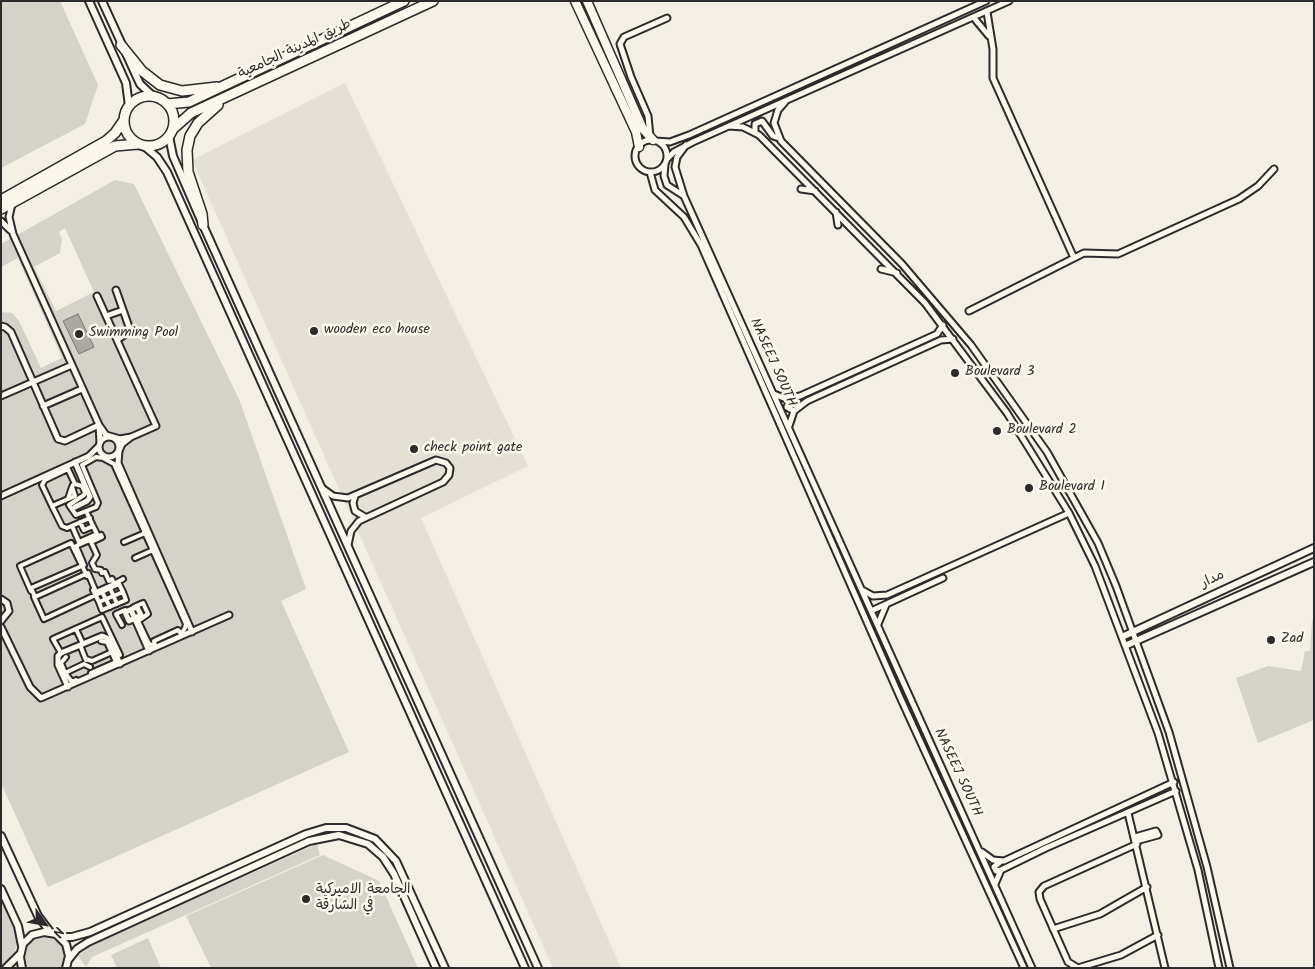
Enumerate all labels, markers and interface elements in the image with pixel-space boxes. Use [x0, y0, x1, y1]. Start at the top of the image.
street label: طريق المدينة الجامعية [236, 16, 354, 84]
street label: NASEEJ SOUTH [745, 316, 799, 410]
place label: wooden eco house [324, 323, 430, 339]
marker: wooden eco house [308, 325, 320, 337]
place label: Swimming Pool [89, 326, 178, 342]
marker: Swimming Pool [73, 328, 85, 340]
place label: Boulevard 3 [965, 365, 1034, 381]
marker: Boulevard 3 [949, 367, 961, 379]
place label: Boulevard 2 [1007, 423, 1077, 439]
marker: Boulevard 2 [991, 425, 1003, 437]
place label: check point gate [424, 441, 522, 457]
marker: check point gate [408, 443, 420, 455]
place label: Boulevard 1 [1039, 480, 1105, 496]
marker: Boulevard 1 [1023, 482, 1035, 494]
street label: مدار [1199, 567, 1227, 593]
place label: Zad [1281, 632, 1303, 648]
marker: Zad [1265, 634, 1277, 646]
street label: NASEEJ SOUTH [929, 726, 985, 820]
place label: الجامعة الاميركية في الشارقة [316, 883, 411, 916]
marker: الجامعة الاميركية في الشارقة [300, 893, 312, 905]
north arrow [20, 899, 70, 949]
text: N [46, 922, 69, 942]

